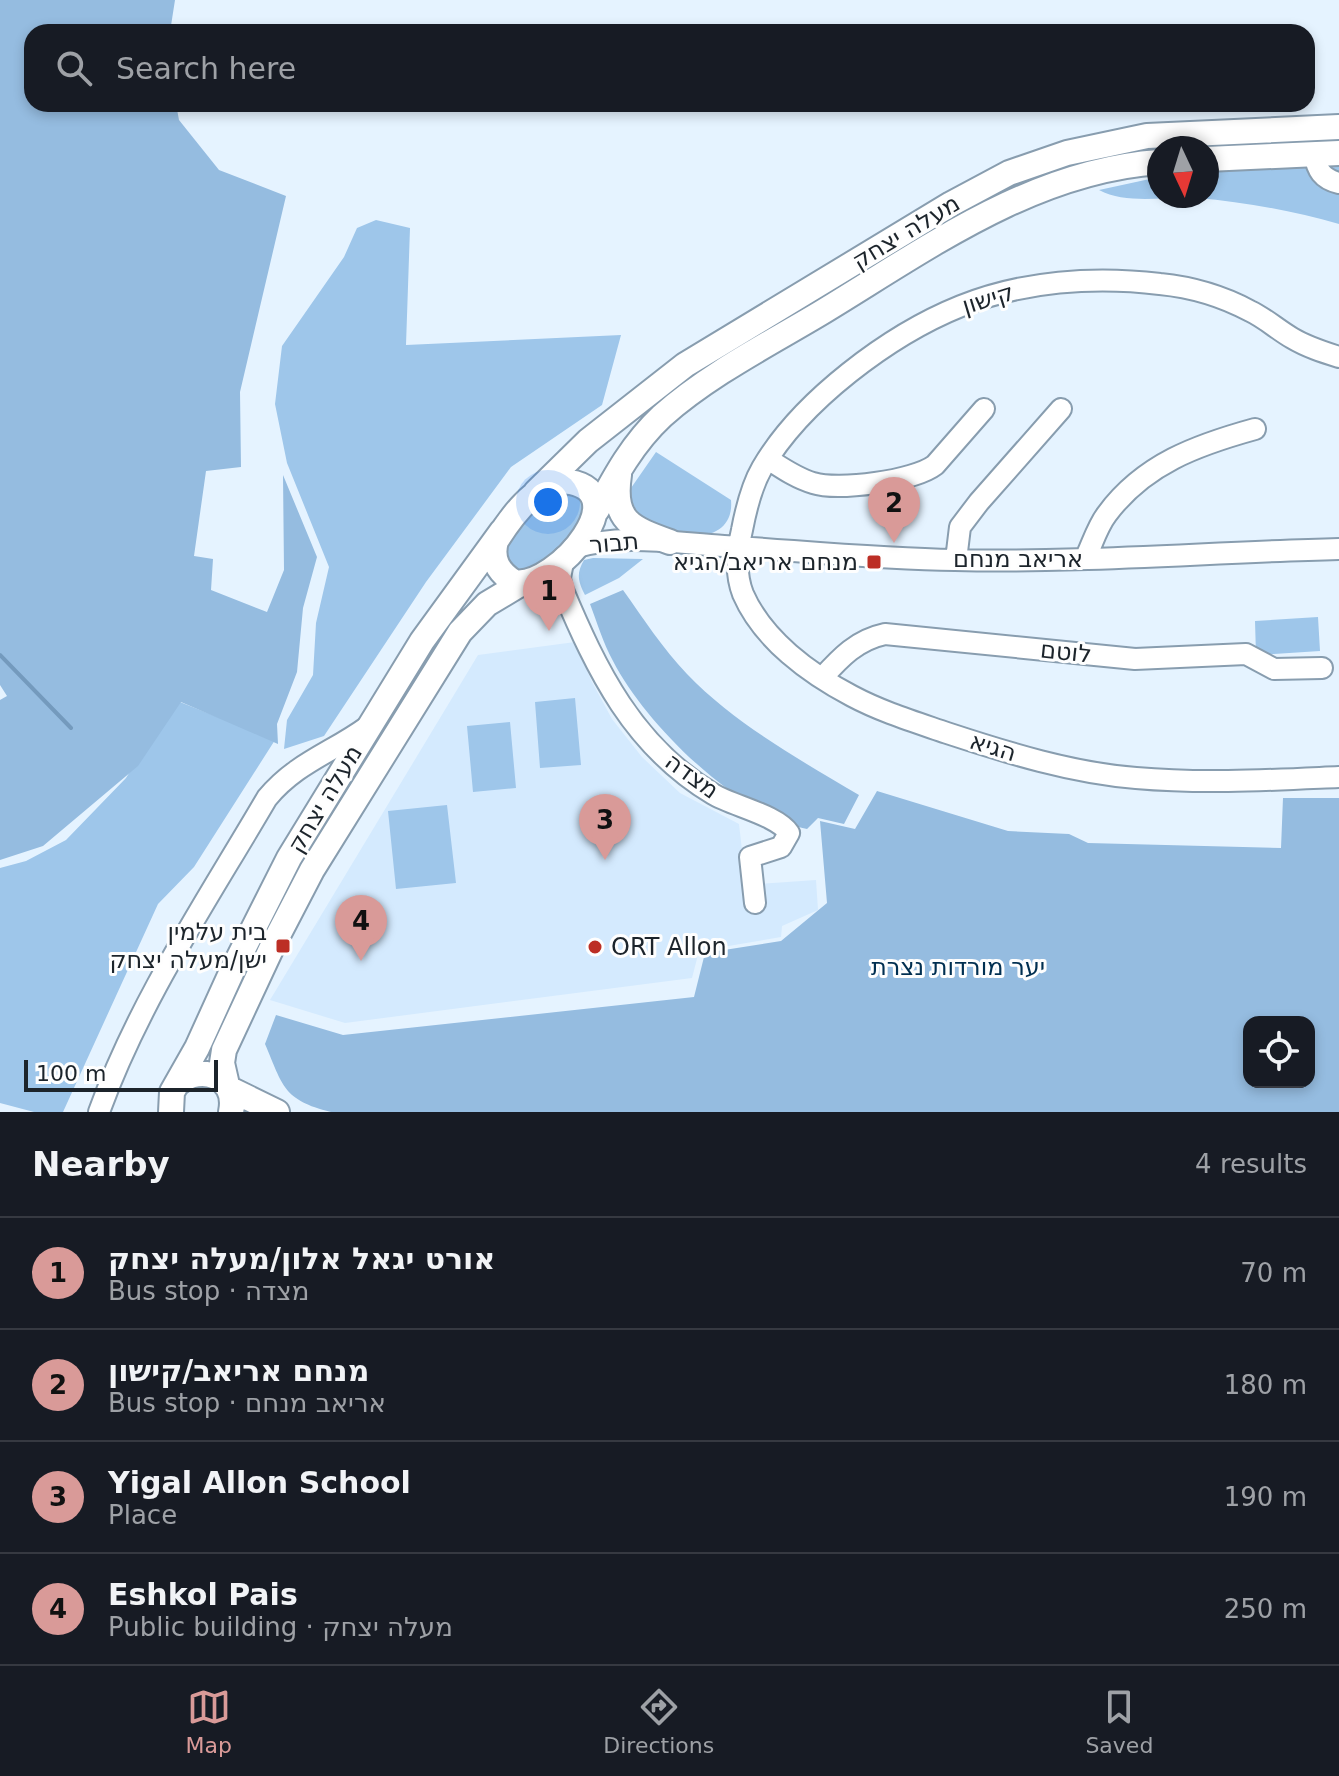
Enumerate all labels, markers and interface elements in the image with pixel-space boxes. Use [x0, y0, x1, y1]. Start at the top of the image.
search box [24, 24, 1315, 112]
icon: search [52, 46, 96, 90]
text: Search here [116, 51, 296, 86]
north arrow [1147, 136, 1219, 208]
street label: מעלה יצחק [847, 189, 965, 275]
street label: קישון [959, 278, 1017, 320]
pin: 2 [868, 477, 920, 543]
your location [528, 482, 568, 522]
street label: תבור [588, 527, 640, 559]
street label: אריאב מנחם [953, 545, 1083, 573]
place label: מנחם אריאב/הגיא [673, 548, 858, 576]
marker: מנחם אריאב/הגיא [865, 553, 883, 571]
pin: 1 [523, 565, 575, 631]
street label: לוטם [1039, 635, 1093, 669]
street label: הגיא [966, 727, 1020, 767]
street label: מעלה יצחק [282, 740, 368, 858]
street label: מצדה [660, 747, 724, 805]
pin: 3 [579, 794, 631, 860]
pin: 4 [335, 895, 387, 961]
place label: בית עלמין ישן/מעלה יצחק [109, 918, 267, 974]
place label: ORT Allon [611, 933, 727, 961]
marker: בית עלמין ישן/מעלה יצחק [274, 937, 292, 955]
marker: ORT Allon [586, 938, 604, 956]
park label: יער מורדות נצרת [871, 953, 1045, 981]
map controls [1243, 1016, 1315, 1088]
button: locate [1243, 1016, 1315, 1088]
scale bar [24, 1056, 218, 1092]
text: 100 m [36, 1061, 106, 1086]
text: Nearby [32, 1144, 170, 1184]
text: 4 results [1195, 1149, 1307, 1179]
text: אורט יגאל אלון/מעלה יצחק [108, 1241, 495, 1276]
text: 1 [49, 1258, 67, 1288]
text: 70 m [1240, 1258, 1307, 1288]
text: Bus stop · מצדה [108, 1276, 309, 1306]
text: מנחם אריאב/קישון [108, 1353, 369, 1388]
text: 2 [49, 1370, 67, 1400]
text: 180 m [1224, 1370, 1307, 1400]
text: Bus stop · אריאב מנחם [108, 1388, 386, 1418]
text: Yigal Allon School [108, 1465, 411, 1500]
text: 3 [49, 1482, 67, 1512]
text: 190 m [1224, 1482, 1307, 1512]
text: Place [108, 1500, 177, 1530]
text: Eshkol Pais [108, 1577, 298, 1612]
text: 4 [49, 1594, 67, 1624]
text: 250 m [1224, 1594, 1307, 1624]
text: Public building · מעלה יצחק [108, 1612, 453, 1642]
tab: Map [186, 1685, 232, 1758]
tab: Directions [603, 1685, 714, 1758]
tab: Saved [1085, 1685, 1153, 1758]

